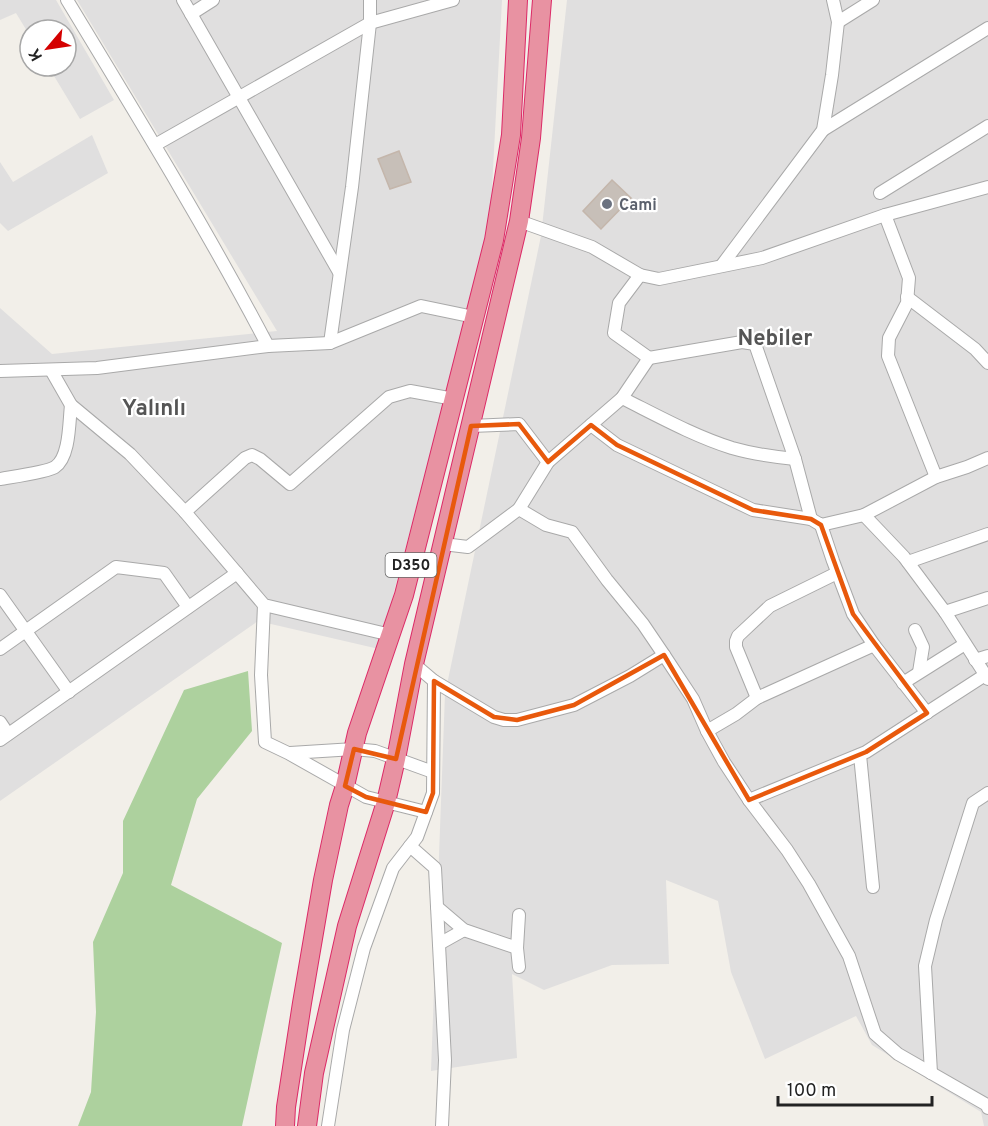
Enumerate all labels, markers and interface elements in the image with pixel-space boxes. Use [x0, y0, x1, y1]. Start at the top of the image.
north arrow [18, 18, 78, 78]
text: K [25, 45, 48, 64]
place label: Cami [619, 196, 657, 216]
marker: Cami [600, 197, 614, 211]
district label: Nebiler [738, 326, 812, 353]
district label: Yalınlı [122, 396, 186, 423]
road number: D350 [386, 553, 436, 577]
scale bar [778, 1069, 932, 1107]
text: 100 m [787, 1080, 836, 1103]

